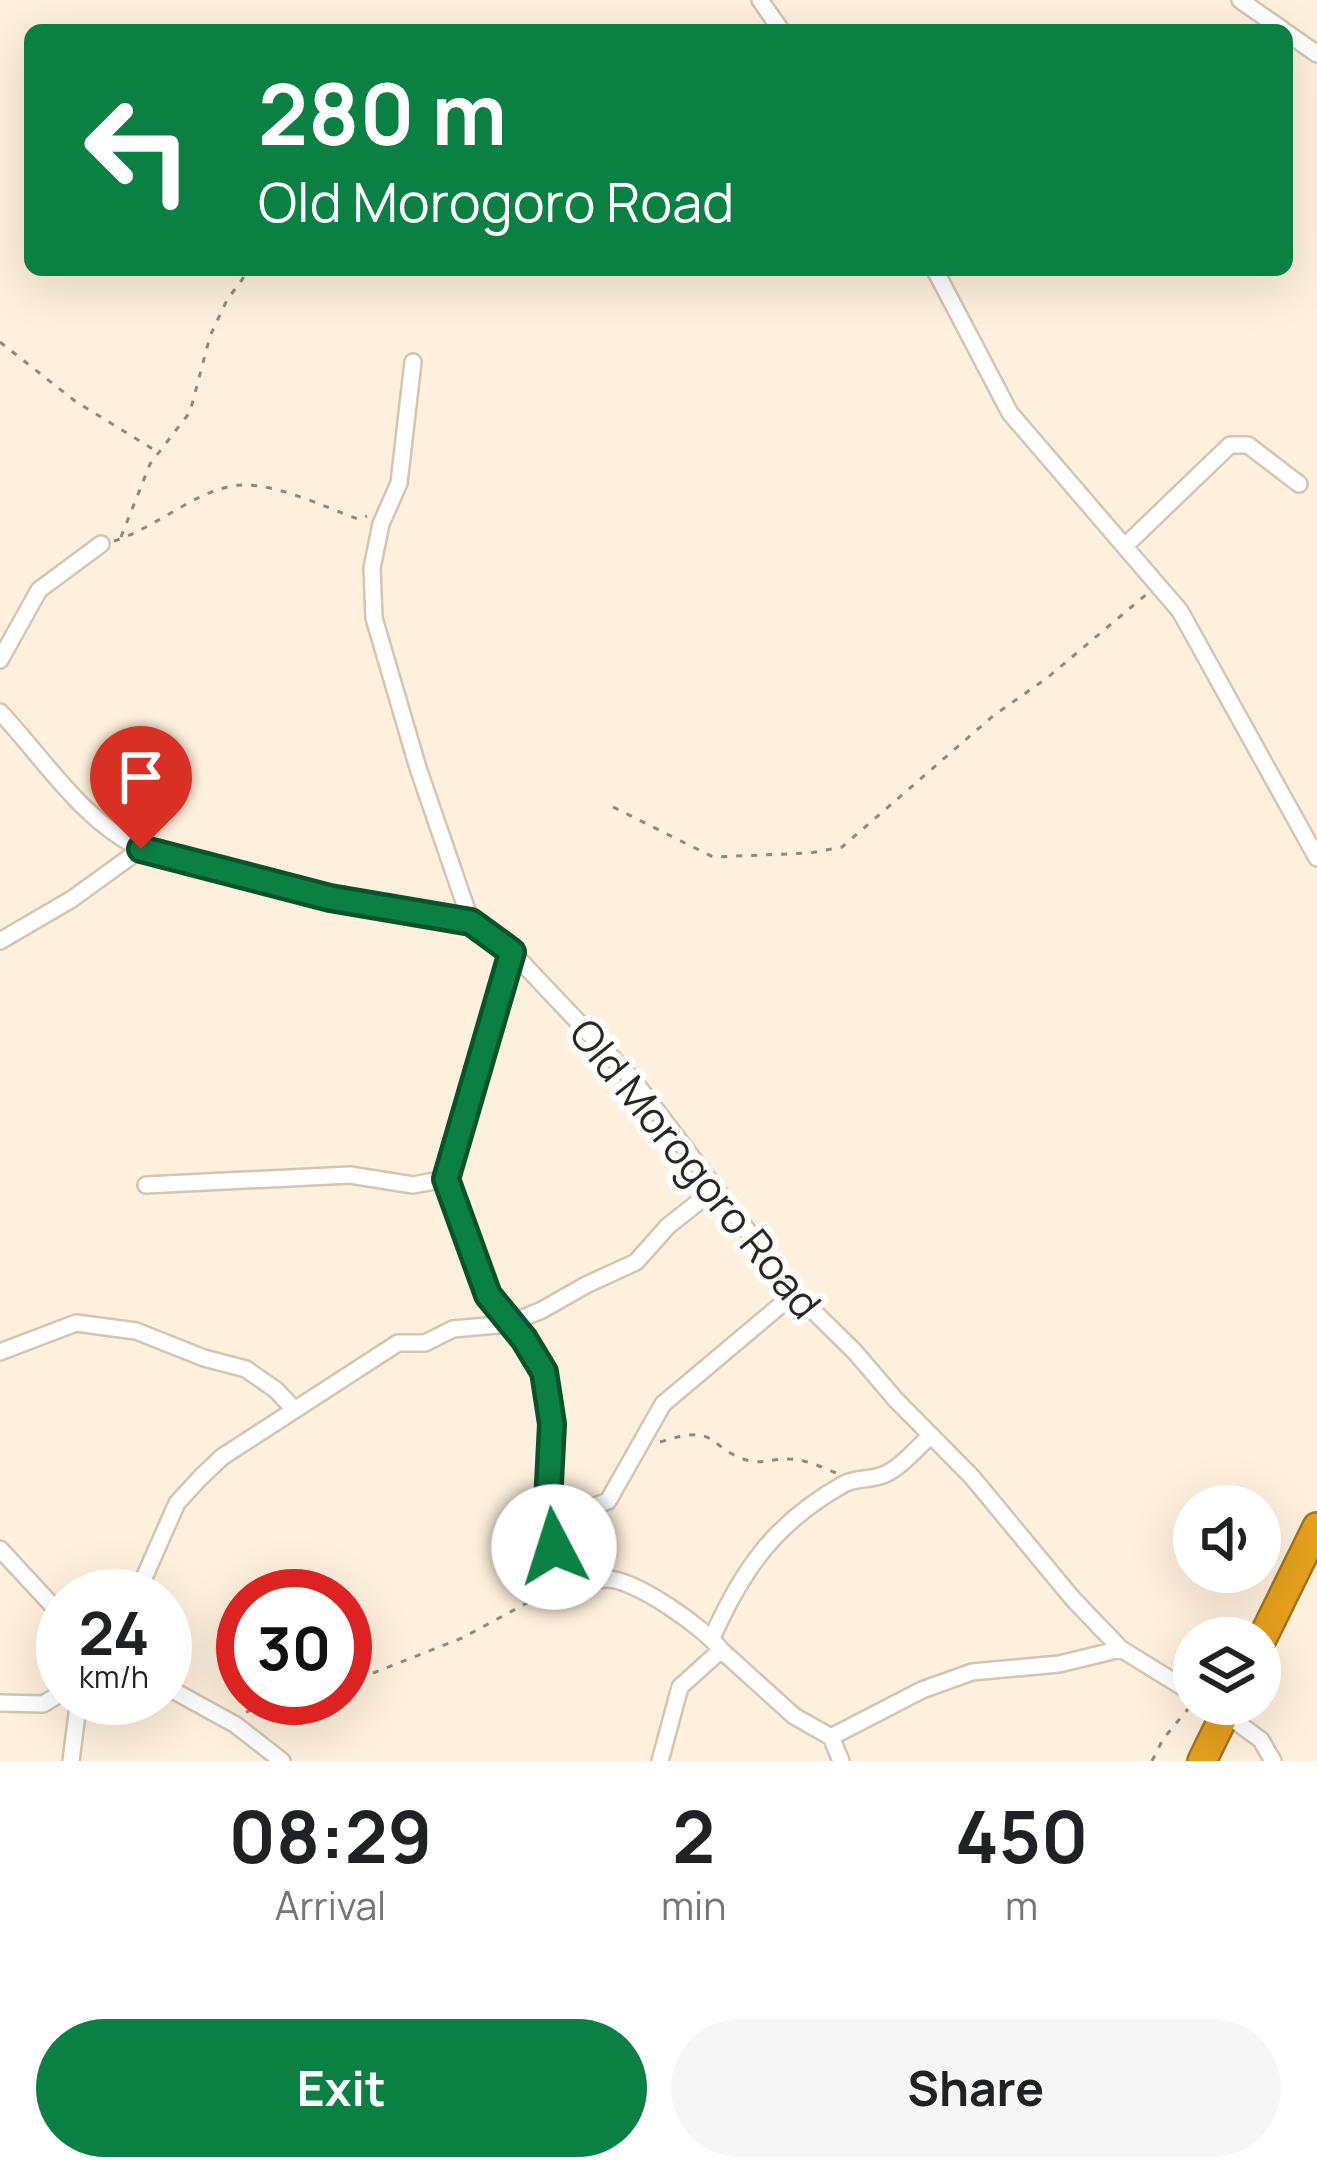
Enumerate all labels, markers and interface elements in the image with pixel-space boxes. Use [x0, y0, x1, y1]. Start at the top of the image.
text: 280 m [258, 55, 507, 170]
icon: left [60, 72, 216, 228]
text: Old Morogoro Road [258, 164, 734, 238]
pin [90, 726, 192, 849]
icon: arrive [108, 744, 174, 810]
street label: Old Morogoro Road [557, 1006, 835, 1330]
position arrow [491, 1484, 617, 1610]
map controls [1173, 1485, 1281, 1725]
button: sound [1173, 1485, 1281, 1593]
speed limit sign: 30 [216, 1569, 372, 1725]
text: 24 [78, 1591, 150, 1673]
button: layers [1173, 1617, 1281, 1725]
text: km/h [79, 1656, 149, 1697]
text: 08:29 [229, 1786, 432, 1885]
text: 2 [672, 1786, 715, 1885]
text: 450 [955, 1786, 1088, 1885]
text: Arrival [275, 1878, 386, 1932]
text: min [661, 1878, 726, 1932]
text: m [1005, 1878, 1038, 1932]
button: Exit [36, 2019, 647, 2157]
button: Share [671, 2019, 1281, 2157]

